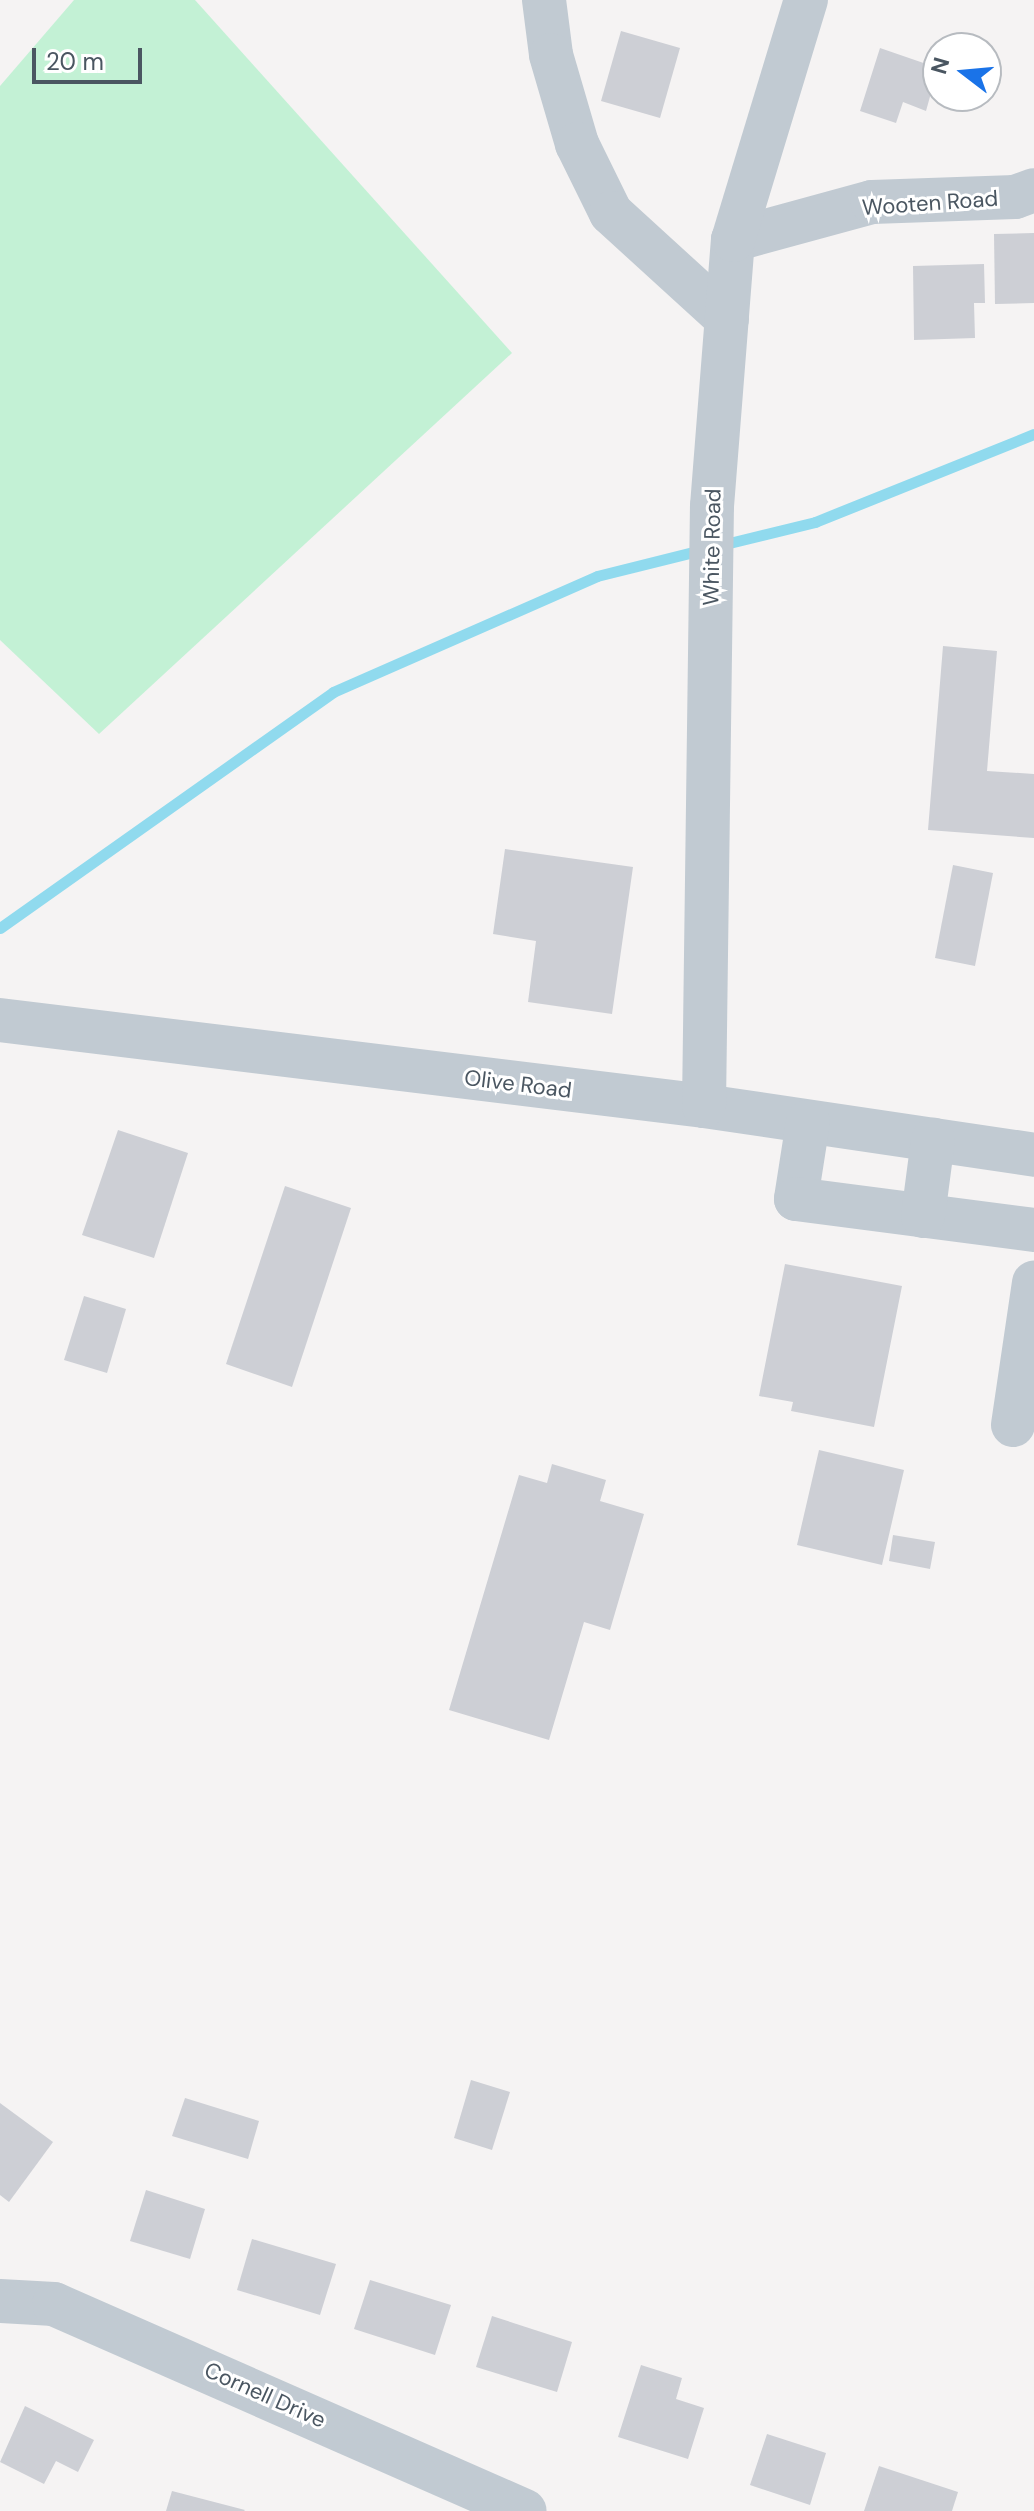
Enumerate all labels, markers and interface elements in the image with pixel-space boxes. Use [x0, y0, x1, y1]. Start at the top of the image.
scale bar [36, 32, 146, 82]
north arrow [922, 32, 1002, 112]
text: 20 m [46, 46, 104, 77]
text: N [924, 54, 957, 78]
street label: Wooten Road [861, 185, 999, 221]
street label: White Road [698, 488, 726, 606]
street label: Olive Road [463, 1064, 573, 1104]
street label: Cornell Drive [200, 2357, 330, 2433]

